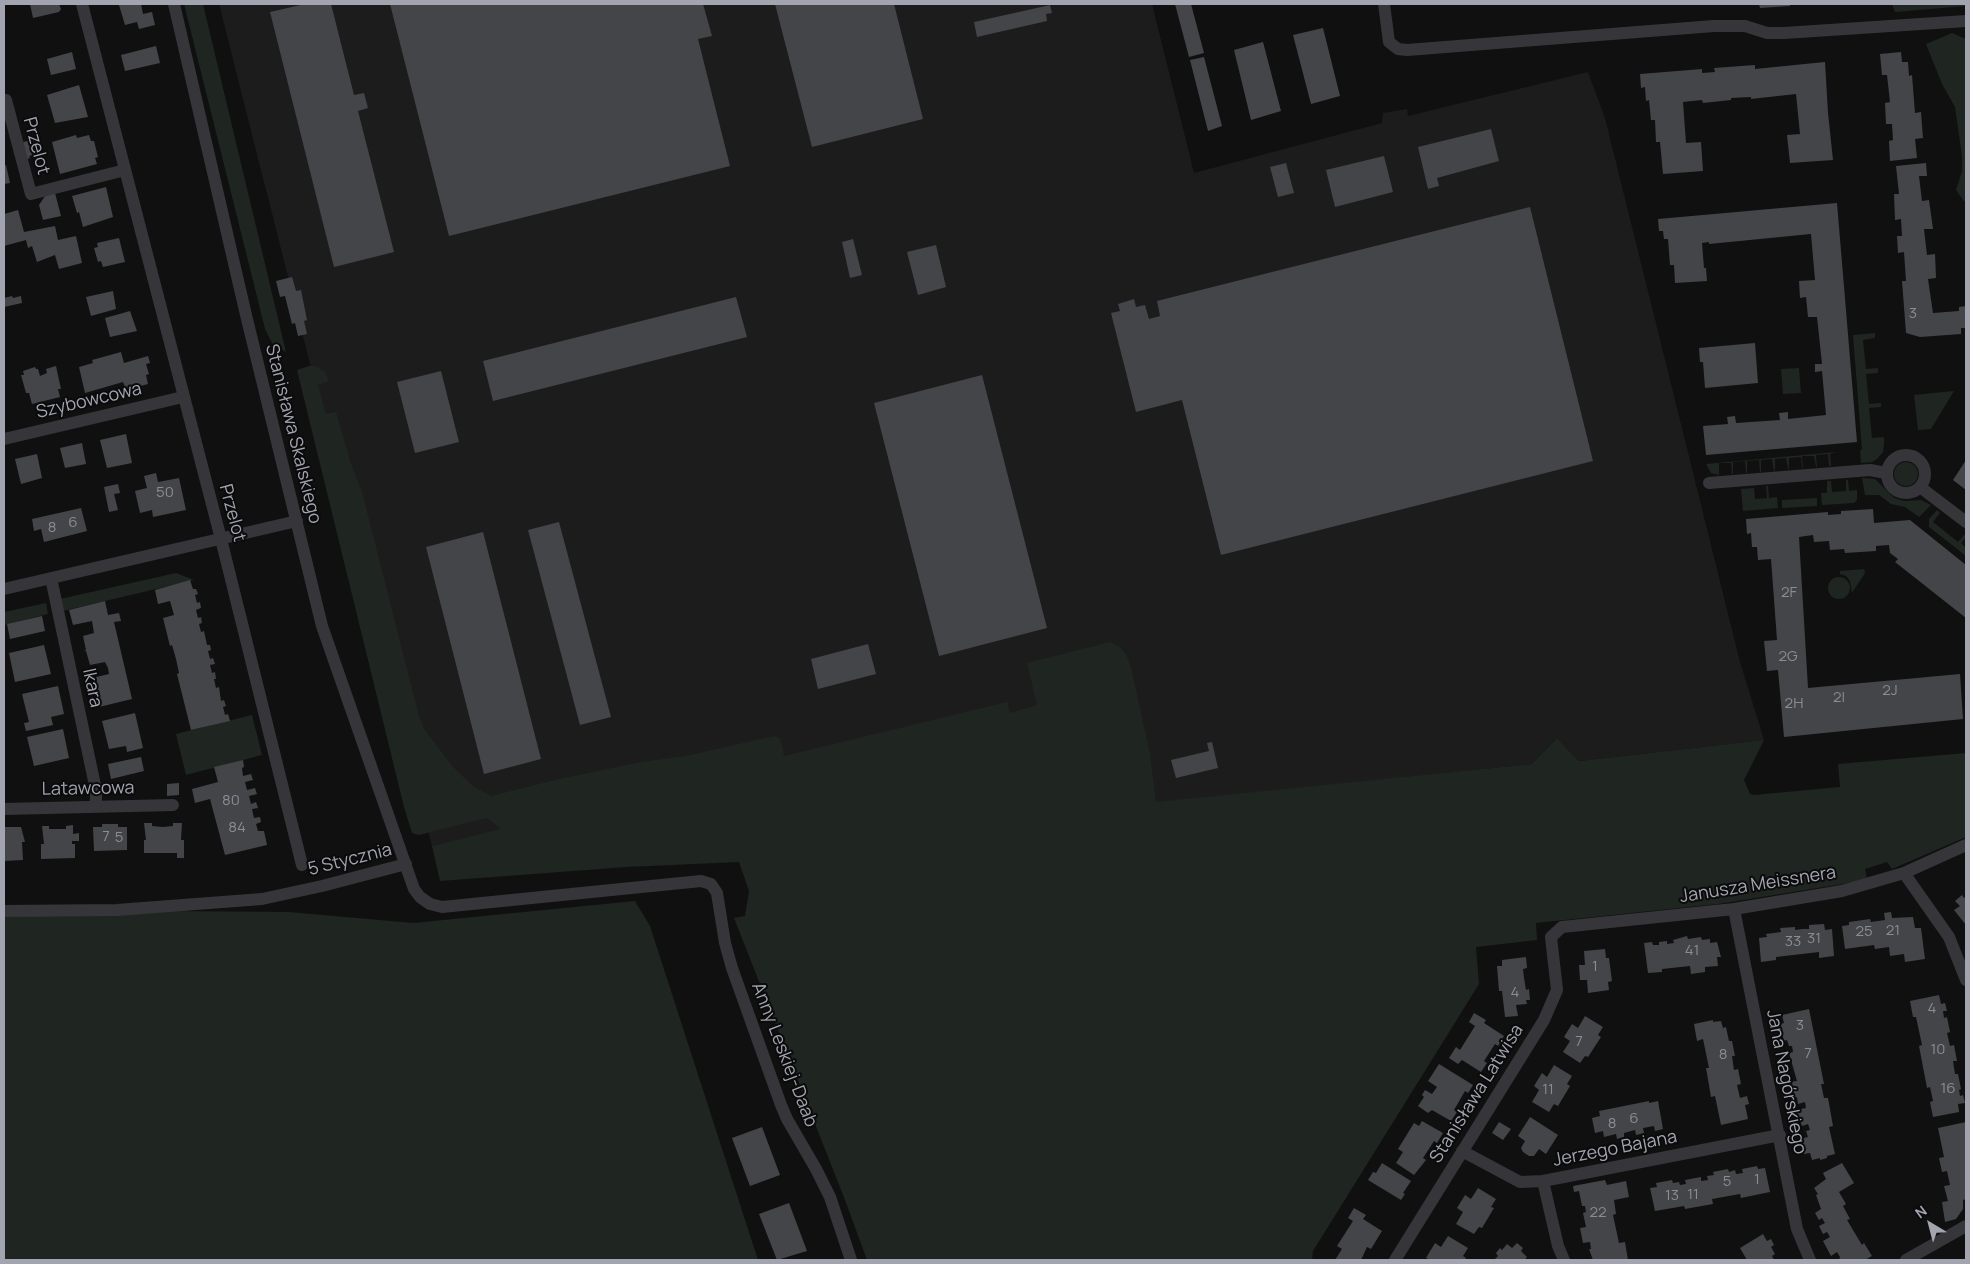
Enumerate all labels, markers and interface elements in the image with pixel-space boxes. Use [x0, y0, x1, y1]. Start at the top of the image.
street label: Przelot [18, 115, 54, 177]
house number: 3 [1909, 305, 1917, 323]
street label: Stanisława Skalskiego [260, 342, 326, 526]
street label: Szybowcowa [34, 378, 144, 424]
street label: Przelot [214, 482, 250, 544]
house number: 50 [156, 484, 174, 502]
house number: 6 [68, 514, 78, 532]
house number: 8 [48, 519, 56, 537]
house number: 2F [1781, 584, 1797, 602]
house number: 2G [1778, 648, 1798, 666]
street label: Ikara [77, 667, 107, 709]
house number: 2J [1882, 682, 1898, 700]
house number: 2I [1833, 689, 1845, 707]
house number: 2H [1785, 695, 1803, 713]
street label: Latawcowa [41, 777, 135, 801]
house number: 80 [222, 792, 240, 810]
house number: 84 [228, 819, 246, 837]
house number: 7 [102, 828, 110, 846]
house number: 5 [115, 829, 123, 847]
street label: 5 Stycznia [306, 839, 394, 881]
street label: Janusza Meissnera [1678, 862, 1838, 908]
house number: 21 [1886, 922, 1900, 940]
house number: 25 [1855, 923, 1873, 941]
house number: 31 [1807, 930, 1821, 948]
house number: 33 [1785, 933, 1801, 951]
house number: 41 [1685, 942, 1699, 960]
house number: 1 [1592, 958, 1598, 976]
street label: Anny Leskiej-Daab [746, 980, 822, 1130]
house number: 4 [1511, 984, 1519, 1002]
house number: 4 [1928, 1000, 1936, 1018]
street label: Jana Nagórskiego [1761, 1008, 1811, 1156]
house number: 3 [1796, 1017, 1804, 1035]
street label: Stanisława Latwisa [1426, 1021, 1528, 1167]
house number: 7 [1575, 1033, 1583, 1051]
house number: 10 [1931, 1041, 1945, 1059]
house number: 7 [1804, 1045, 1812, 1063]
house number: 8 [1719, 1046, 1727, 1064]
house number: 16 [1940, 1080, 1956, 1098]
house number: 11 [1542, 1081, 1554, 1099]
house number: 6 [1629, 1110, 1639, 1128]
house number: 8 [1608, 1115, 1616, 1133]
street label: Jerzego Bajana [1551, 1126, 1679, 1172]
house number: 1 [1754, 1171, 1760, 1189]
house number: 5 [1723, 1173, 1731, 1191]
house number: 11 [1687, 1186, 1699, 1204]
house number: 13 [1665, 1187, 1679, 1205]
north arrow [1905, 1199, 1955, 1249]
text: N [1911, 1201, 1930, 1222]
house number: 22 [1589, 1204, 1607, 1222]

